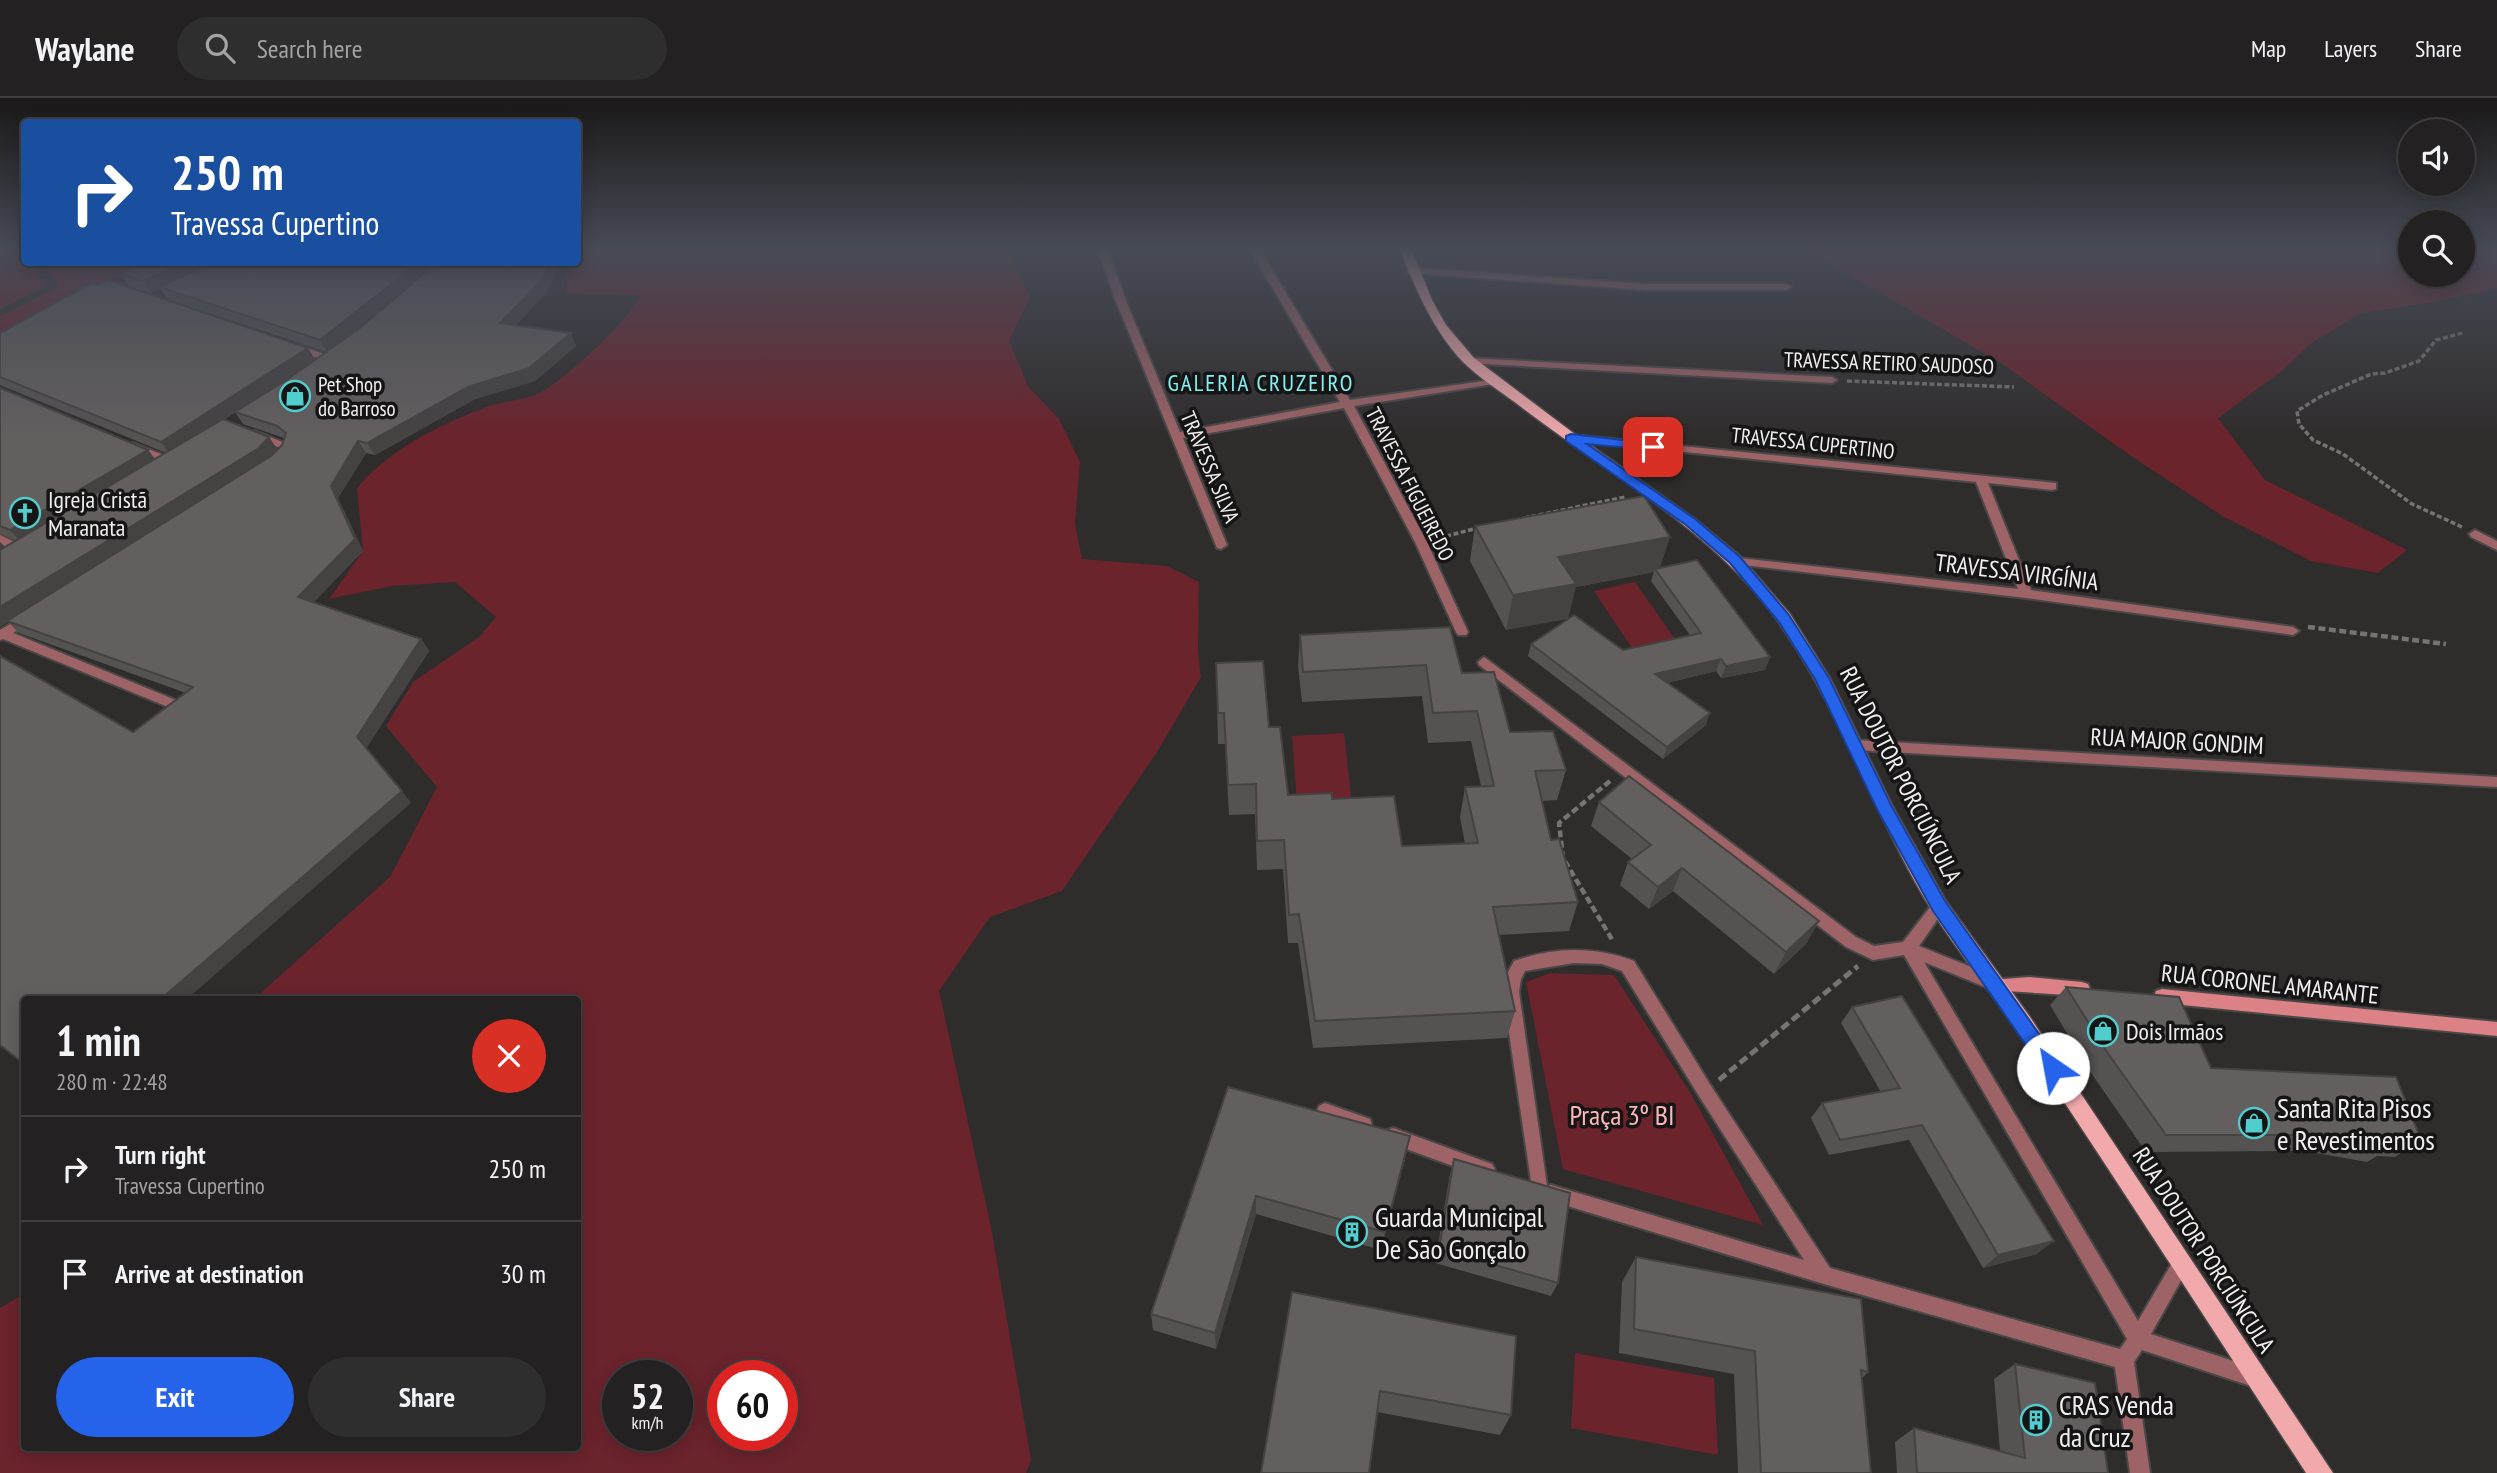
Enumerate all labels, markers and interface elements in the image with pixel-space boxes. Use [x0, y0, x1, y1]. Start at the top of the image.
search box [177, 17, 667, 80]
text: Waylane [35, 27, 135, 70]
icon: search [201, 29, 239, 67]
text: Search here [257, 32, 362, 65]
text: Map [2251, 33, 2286, 64]
text: Layers [2324, 33, 2377, 64]
text: Share [2415, 33, 2462, 64]
map controls [2398, 119, 2475, 287]
button: sound [2398, 119, 2475, 196]
text: 250 m [171, 140, 284, 204]
icon: right [56, 147, 147, 238]
text: Travessa Cupertino [171, 202, 379, 244]
button: search [2398, 210, 2475, 287]
street label: TRAVESSA RETIRO SAUDOSO [1783, 346, 1995, 380]
district label: GALERIA CRUZEIRO [1168, 368, 1354, 397]
place label: Pet Shop do Barroso [318, 371, 396, 422]
shop icon: Pet Shop do Barroso [278, 379, 312, 413]
street label: TRAVESSA FIGUEIREDO [1360, 403, 1460, 565]
street label: TRAVESSA SILVA [1174, 407, 1246, 527]
pin [1623, 417, 1683, 477]
street label: TRAVESSA CUPERTINO [1730, 421, 1896, 465]
icon: arrive [1634, 428, 1672, 466]
place label: Igreja Cristã Maranata [48, 484, 147, 543]
church icon: Igreja Cristã Maranata [8, 496, 42, 530]
street label: TRAVESSA VIRGÍNIA [1934, 547, 2101, 597]
street label: RUA DOUTOR PORCIÚNCULA [1833, 661, 1969, 889]
street label: RUA MAJOR GONDIM [2090, 721, 2264, 761]
street label: RUA CORONEL AMARANTE [2160, 957, 2380, 1011]
text: 1 min [56, 1013, 141, 1068]
shop icon: Dois Irmãos [2086, 1014, 2120, 1048]
place label: Dois Irmãos [2126, 1016, 2223, 1047]
button: close [472, 1019, 546, 1093]
position arrow [2016, 1031, 2090, 1105]
text: 280 m · 22:48 [56, 1067, 168, 1096]
place label: Santa Rita Pisos e Revestimentos [2277, 1089, 2435, 1158]
park label: Praça 3º BI [1569, 1096, 1675, 1133]
shop icon: Santa Rita Pisos e Revestimentos [2237, 1106, 2271, 1140]
text: Turn right [115, 1138, 206, 1171]
street label: RUA DOUTOR PORCIÚNCULA [2126, 1141, 2282, 1359]
icon: right [56, 1150, 94, 1188]
text: 250 m [488, 1152, 546, 1185]
text: Travessa Cupertino [115, 1171, 265, 1200]
place label: Guarda Municipal De São Gonçalo [1375, 1198, 1544, 1267]
building icon: Guarda Municipal De São Gonçalo [1335, 1215, 1369, 1249]
icon: arrive [56, 1255, 94, 1293]
text: Arrive at destination [115, 1257, 304, 1290]
text: 30 m [500, 1257, 546, 1290]
button: Exit [56, 1357, 294, 1437]
button: Share [308, 1357, 546, 1437]
speed limit sign: 60 [707, 1360, 798, 1451]
text: 52 [631, 1373, 664, 1419]
place label: CRAS Venda da Cruz [2059, 1386, 2174, 1455]
building icon: CRAS Venda da Cruz [2019, 1403, 2053, 1437]
text: km/h [632, 1411, 663, 1434]

